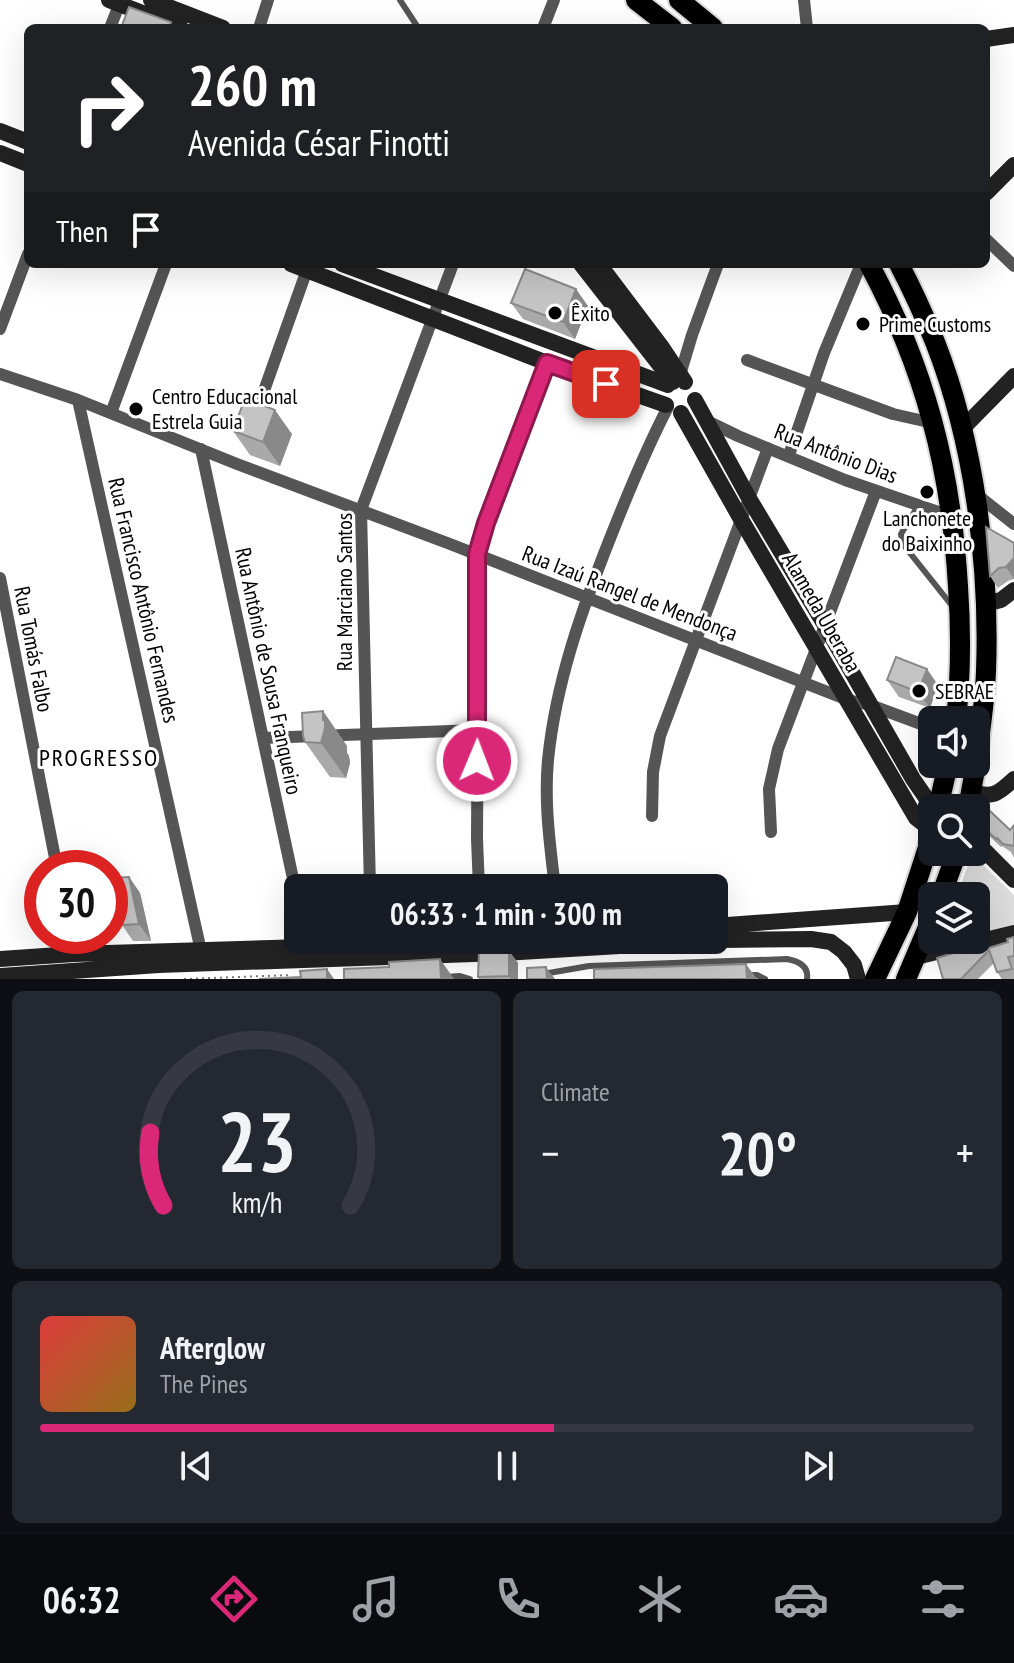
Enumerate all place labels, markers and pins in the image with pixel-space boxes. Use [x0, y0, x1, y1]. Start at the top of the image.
place label: Êxito [571, 299, 610, 327]
marker: Êxito [546, 304, 564, 322]
place label: Prime Customs [879, 310, 991, 338]
marker: Prime Customs [854, 315, 872, 333]
pin [572, 350, 640, 418]
place label: Centro Educacional Estrela Guia [152, 382, 298, 435]
marker: Centro Educacional Estrela Guia [127, 400, 145, 418]
marker: Lanchonete do Baixinho [918, 483, 936, 501]
place label: Lanchonete do Baixinho [882, 504, 972, 557]
place label: SEBRAE [935, 677, 994, 705]
marker: SEBRAE [910, 682, 928, 700]

